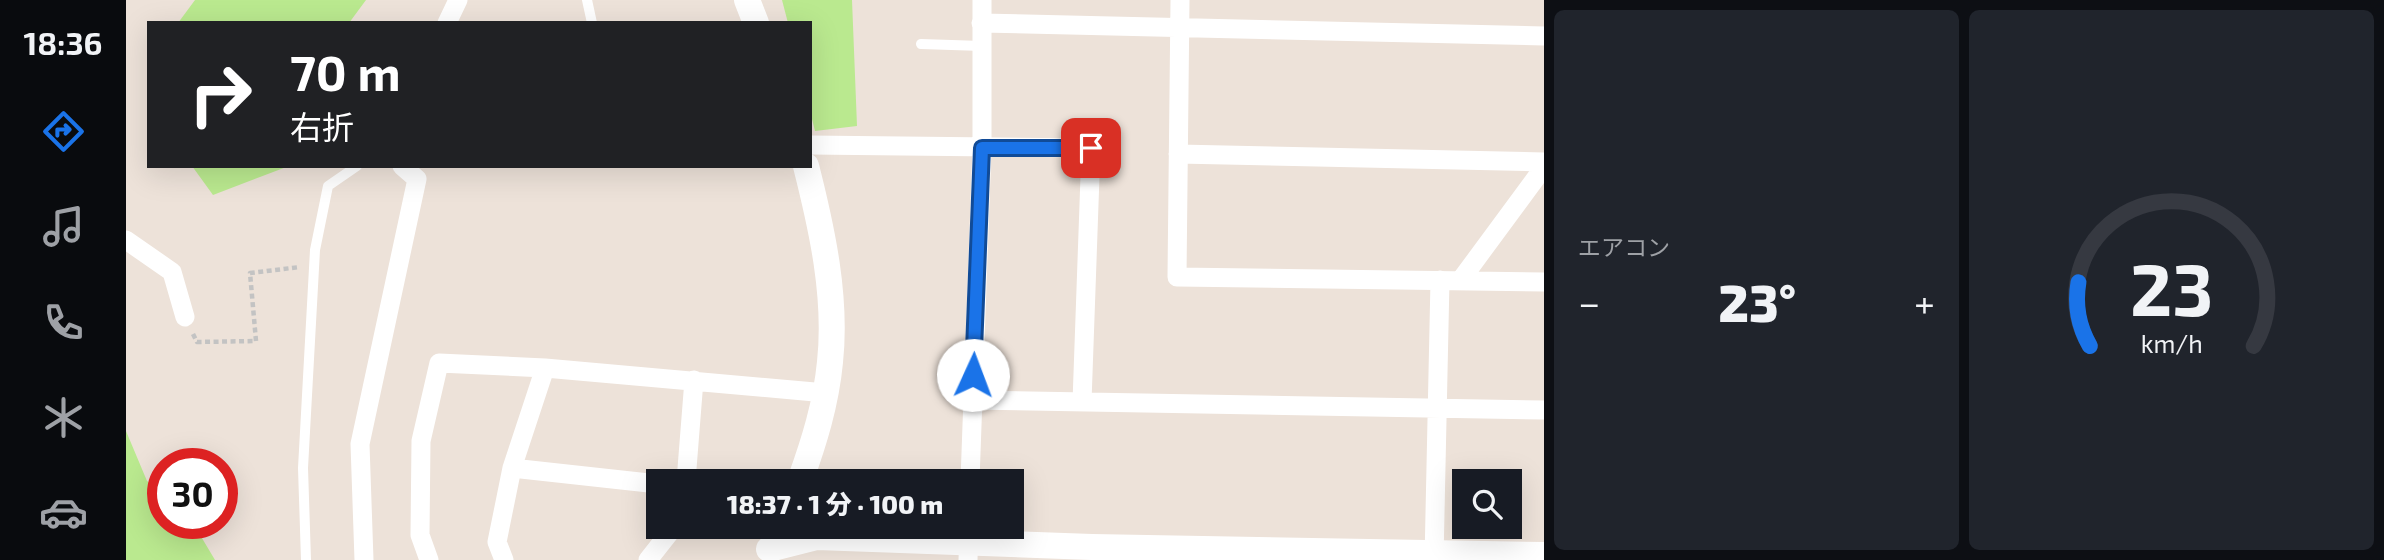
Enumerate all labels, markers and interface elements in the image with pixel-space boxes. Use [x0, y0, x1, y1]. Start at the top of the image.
text: 18:36 [23, 23, 103, 61]
text: 70 m [290, 42, 401, 101]
icon: right [175, 49, 266, 140]
icon: directions [39, 107, 88, 156]
text: 右折 [290, 107, 354, 145]
pin [1061, 118, 1121, 178]
icon: arrive [1072, 129, 1110, 167]
icon: music [39, 202, 88, 251]
text: エアコン [1578, 233, 1670, 261]
text: 23 [2130, 243, 2213, 331]
text: 23° [1718, 270, 1796, 332]
text: − [1578, 279, 1600, 325]
text: + [1914, 279, 1935, 325]
icon: phone [39, 298, 88, 347]
text: km/h [2140, 328, 2203, 358]
position arrow [936, 338, 1010, 412]
icon: climate [39, 393, 88, 442]
speed limit sign: 30 [147, 448, 238, 539]
map controls [1452, 469, 1522, 539]
button: search [1452, 469, 1522, 539]
icon: car [39, 488, 88, 537]
text: 18:37 · 1 分 · 100 m [727, 488, 943, 519]

